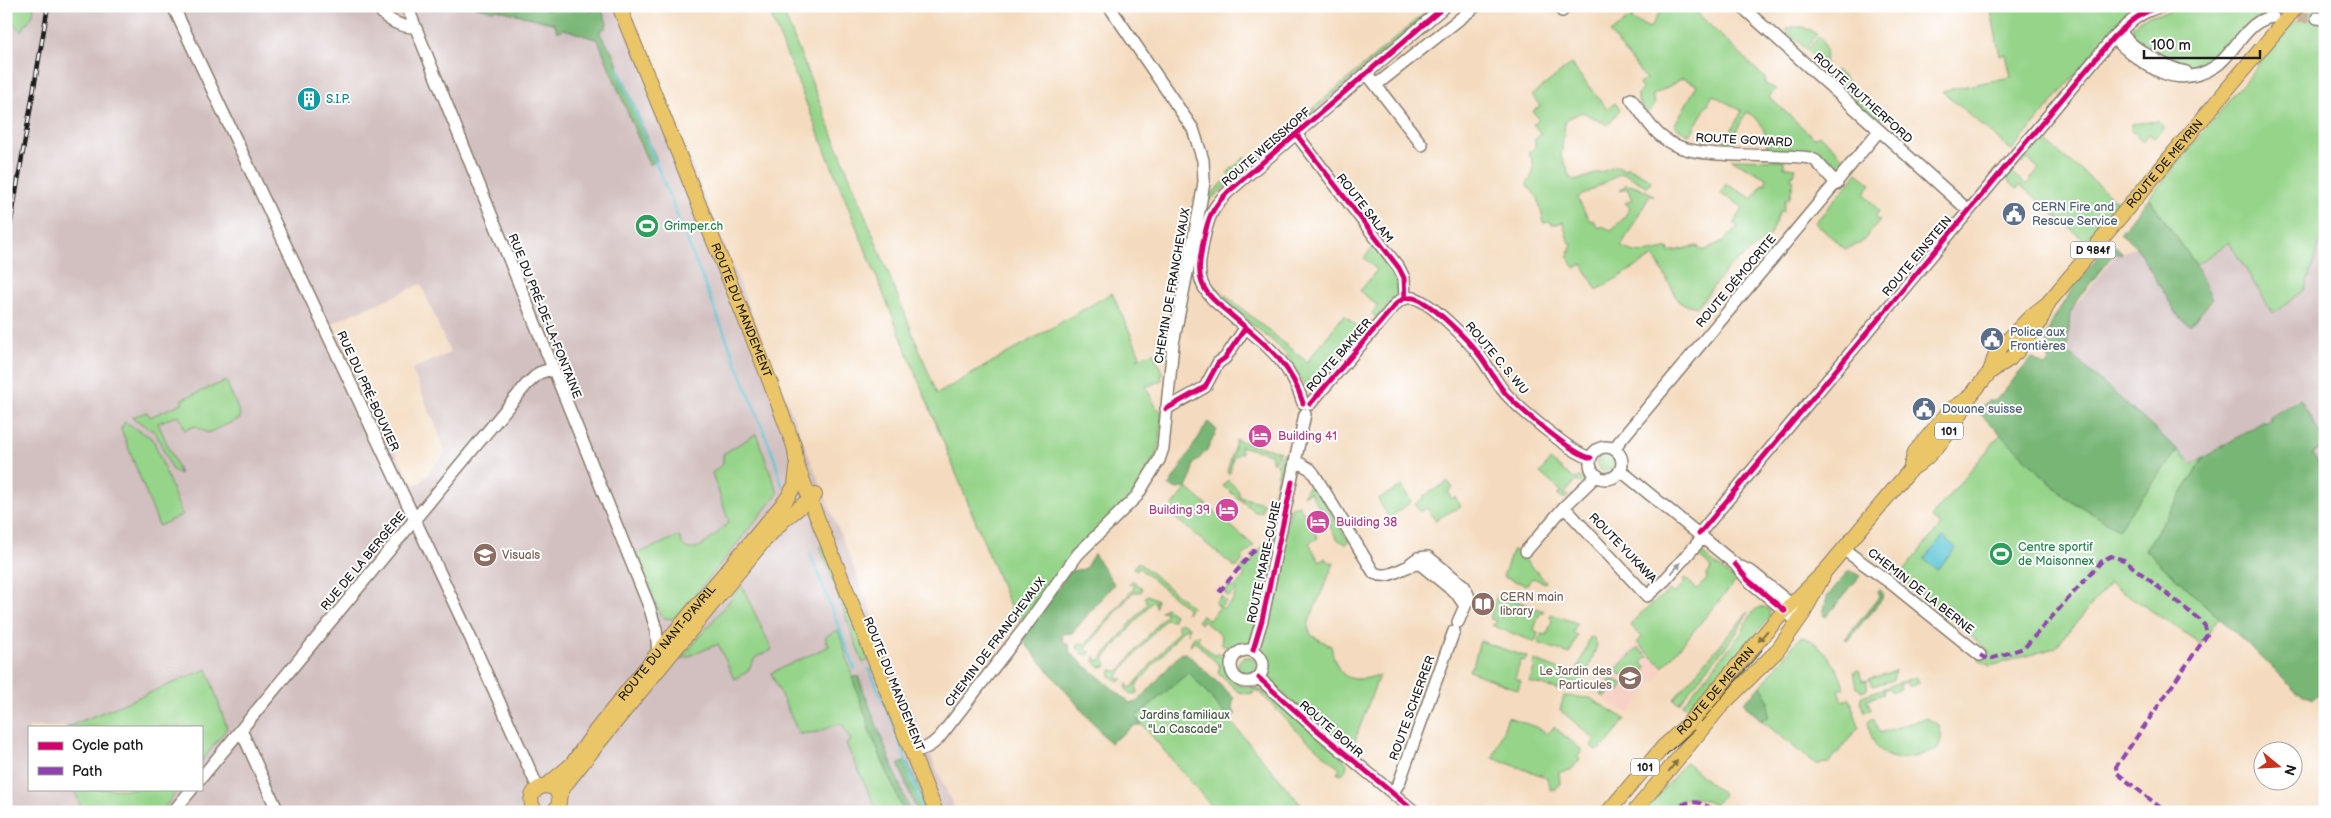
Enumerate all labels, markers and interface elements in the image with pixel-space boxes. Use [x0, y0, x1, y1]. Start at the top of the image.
scale bar [2144, 28, 2260, 60]
text: 100 m [2151, 36, 2191, 55]
street label: ROUTE RUTHERFORD [1810, 50, 1915, 147]
building icon: S.I.P. [296, 86, 322, 112]
place label: S.I.P. [326, 92, 350, 107]
street label: ROUTE WEISSKOPF [1219, 104, 1314, 190]
street label: ROUTE DE MEYRIN [2124, 117, 2207, 212]
street label: ROUTE GOWARD [1695, 130, 1793, 151]
street label: ROUTE SALAM [1333, 171, 1396, 246]
place label: CERN Fire and Rescue Service [2032, 200, 2118, 229]
public building icon: CERN Fire and Rescue Service [2001, 201, 2027, 227]
street label: CHEMIN DE FRANCHEVAUX [1151, 207, 1194, 365]
sports icon: Grimper.ch [634, 213, 660, 239]
street label: ROUTE EINSTEIN [1879, 213, 1955, 300]
place label: Grimper.ch [664, 219, 724, 234]
street label: RUE DU PRÉ-DE-LA-FONTAINE [505, 231, 585, 401]
street label: ROUTE DÉMOCRITE [1692, 231, 1780, 331]
street label: ROUTE DU MANDEMENT [707, 241, 775, 381]
road number: D 984f [2070, 242, 2116, 258]
street label: ROUTE BAKKER [1303, 315, 1376, 395]
street label: ROUTE C. S. WU [1462, 319, 1531, 398]
place label: Police aux Frontières [2010, 325, 2066, 354]
public building icon: Police aux Frontières [1979, 326, 2005, 352]
street label: RUE DU PRÉ-BOUVIER [333, 328, 403, 454]
public building icon: Douane suisse [1911, 396, 1937, 422]
place label: Douane suisse [1942, 402, 2022, 417]
road number: 101 [1935, 422, 1963, 440]
hotel icon: Building 41 [1247, 423, 1273, 449]
place label: Building 41 [1278, 429, 1337, 444]
hotel icon: Building 39 [1214, 497, 1240, 523]
street label: ROUTE MARIE-CURIE [1244, 500, 1285, 625]
place label: Building 39 [1149, 503, 1210, 518]
street label: RUE DE LA BERGÈRE [316, 508, 409, 614]
hotel icon: Building 38 [1305, 509, 1331, 535]
street label: ROUTE YUKAWA [1585, 510, 1660, 587]
place label: Building 38 [1336, 515, 1397, 530]
place label: Centre sportif de Maisonnex [2018, 540, 2094, 569]
sports icon: Centre sportif de Maisonnex [1988, 541, 2014, 567]
school or university icon: Visuals [472, 542, 498, 568]
street label: CHEMIN DE LA BERNE [1865, 545, 1977, 638]
place label: Visuals [502, 548, 540, 563]
one-way arrow [1671, 561, 1682, 574]
street label: CHEMIN DE FRANCHEVAUX [942, 575, 1049, 710]
street label: ROUTE DU NANT-D'AVRIL [615, 582, 719, 704]
place label: CERN main library [1500, 590, 1564, 619]
library icon: CERN main library [1470, 591, 1496, 617]
street label: ROUTE DU MANDEMENT [860, 615, 928, 754]
one-way arrow [1758, 630, 1769, 642]
street label: ROUTE DE MEYRIN [1674, 644, 1758, 739]
street label: ROUTE SCHERRER [1387, 653, 1439, 763]
place label: Le Jardin des Particules [1539, 664, 1612, 693]
school or university icon: Le Jardin des Particules [1617, 665, 1643, 691]
street label: ROUTE BOHR [1296, 698, 1366, 761]
park label: Jardins familiaux "La Cascade" [1140, 708, 1230, 737]
legend [28, 726, 202, 790]
text: Cycle path [72, 736, 143, 755]
north arrow [2254, 740, 2304, 790]
road number: 101 [1631, 759, 1659, 776]
one-way arrow [1667, 759, 1678, 772]
text: Path [72, 762, 102, 781]
text: N [2280, 762, 2300, 777]

